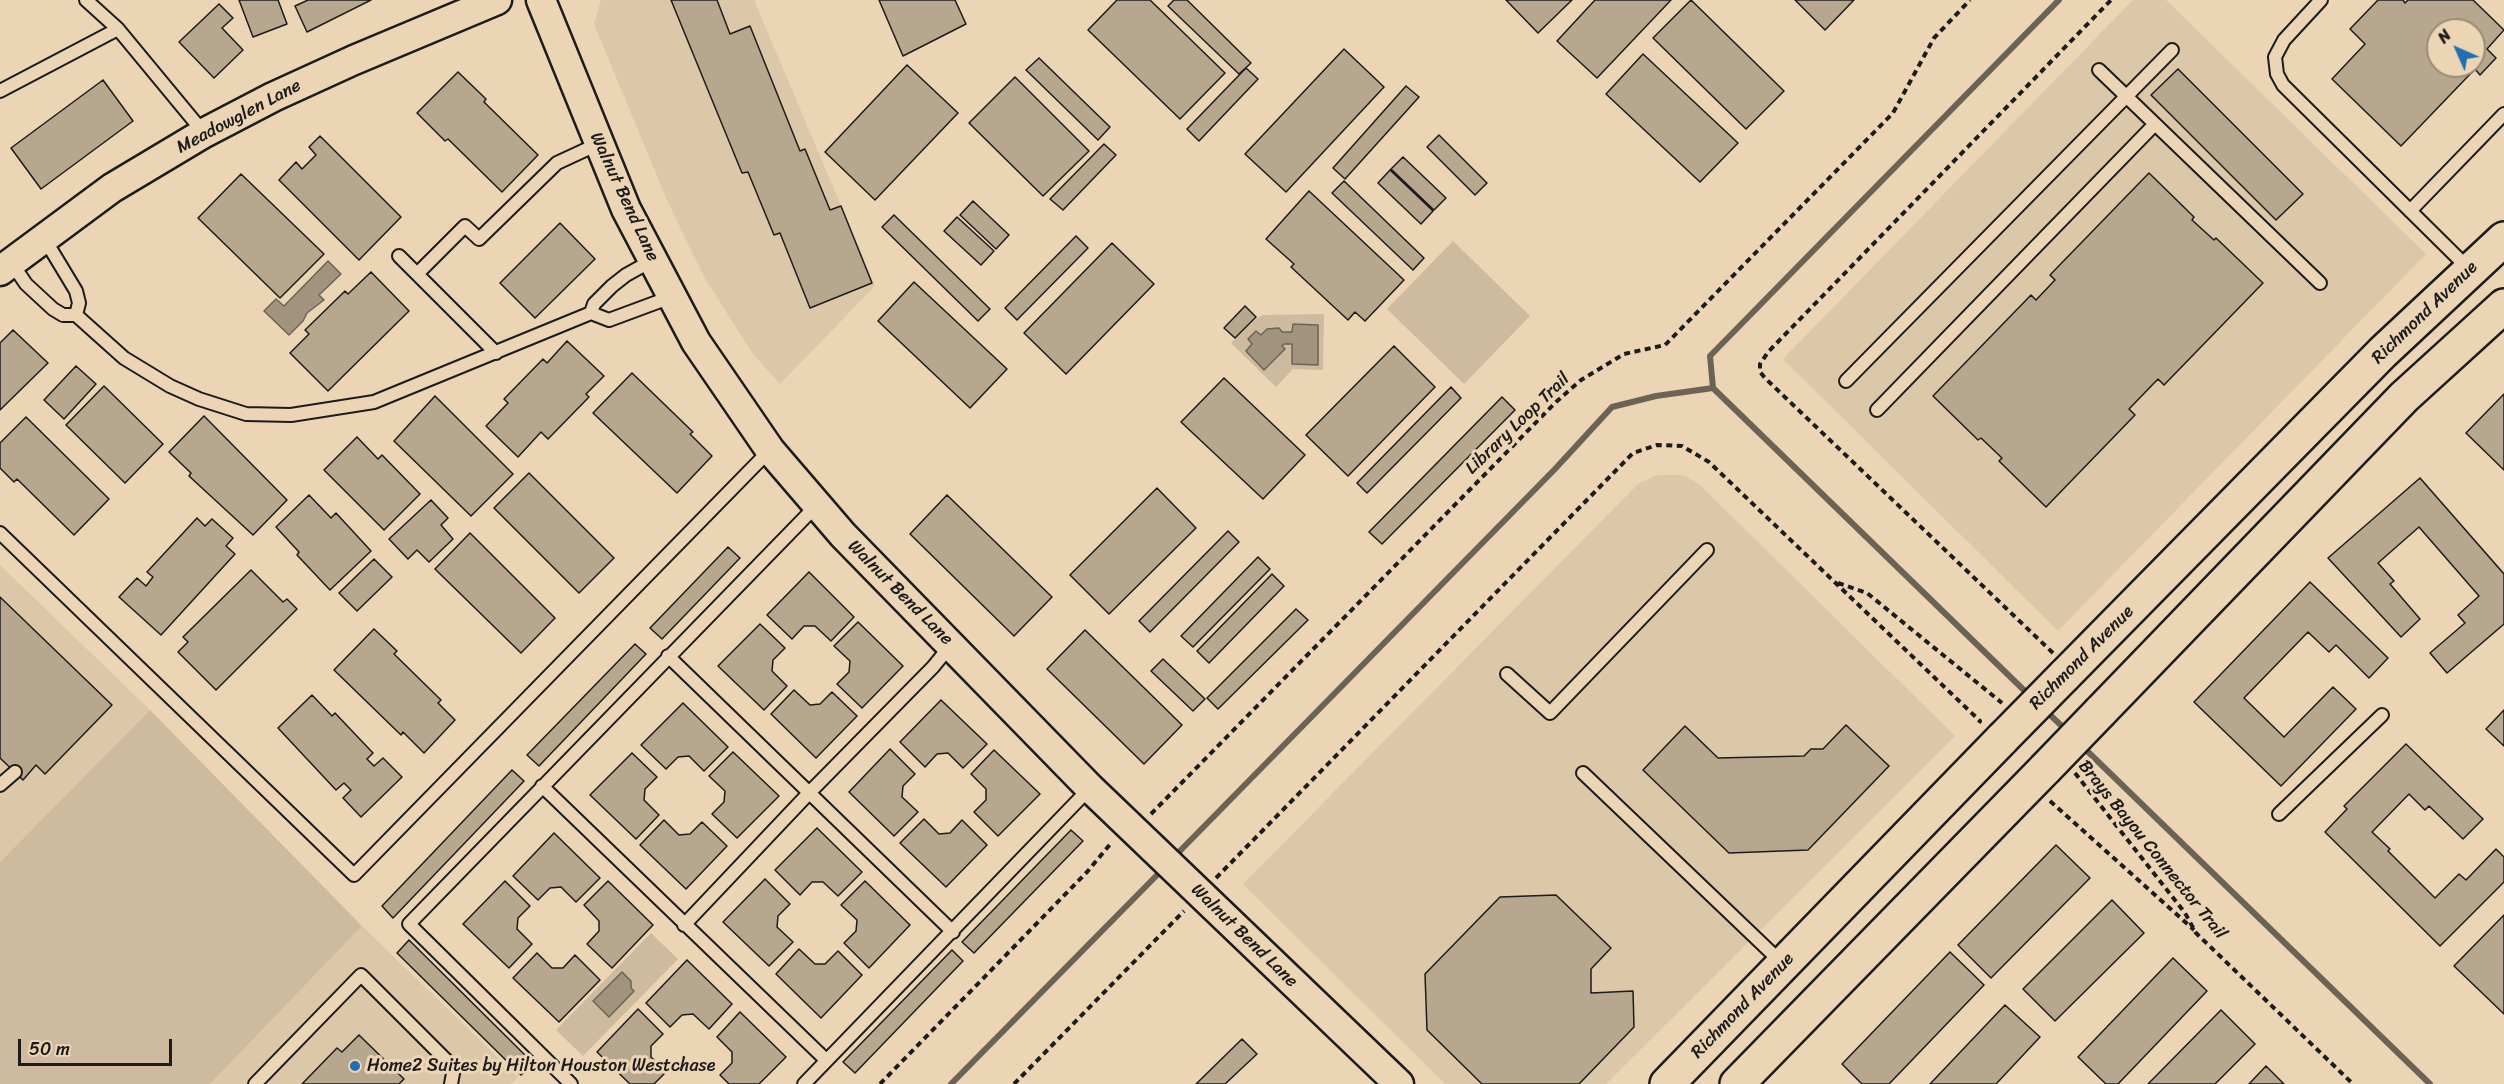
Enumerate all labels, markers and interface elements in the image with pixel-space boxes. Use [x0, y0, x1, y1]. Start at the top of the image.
north arrow [2426, 18, 2486, 78]
text: N [2430, 22, 2459, 51]
street label: Meadowglen Lane [173, 75, 305, 159]
street label: Walnut Bend Lane [585, 129, 663, 265]
street label: Richmond Avenue [2368, 257, 2482, 369]
street label: Library Loop Trail [1461, 369, 1575, 479]
street label: Walnut Bend Lane [843, 536, 957, 650]
street label: Richmond Avenue [2025, 601, 2139, 715]
street label: Brays Bayou Connector Trail [2073, 756, 2231, 944]
street label: Walnut Bend Lane [1186, 880, 1302, 992]
street label: Richmond Avenue [1687, 949, 1799, 1063]
scale bar [21, 1027, 176, 1065]
text: 50 m [29, 1033, 70, 1065]
place label: Home2 Suites by Hilton Houston Westchase [367, 1055, 715, 1077]
marker: Home2 Suites by Hilton Houston Westchase [348, 1059, 362, 1073]

